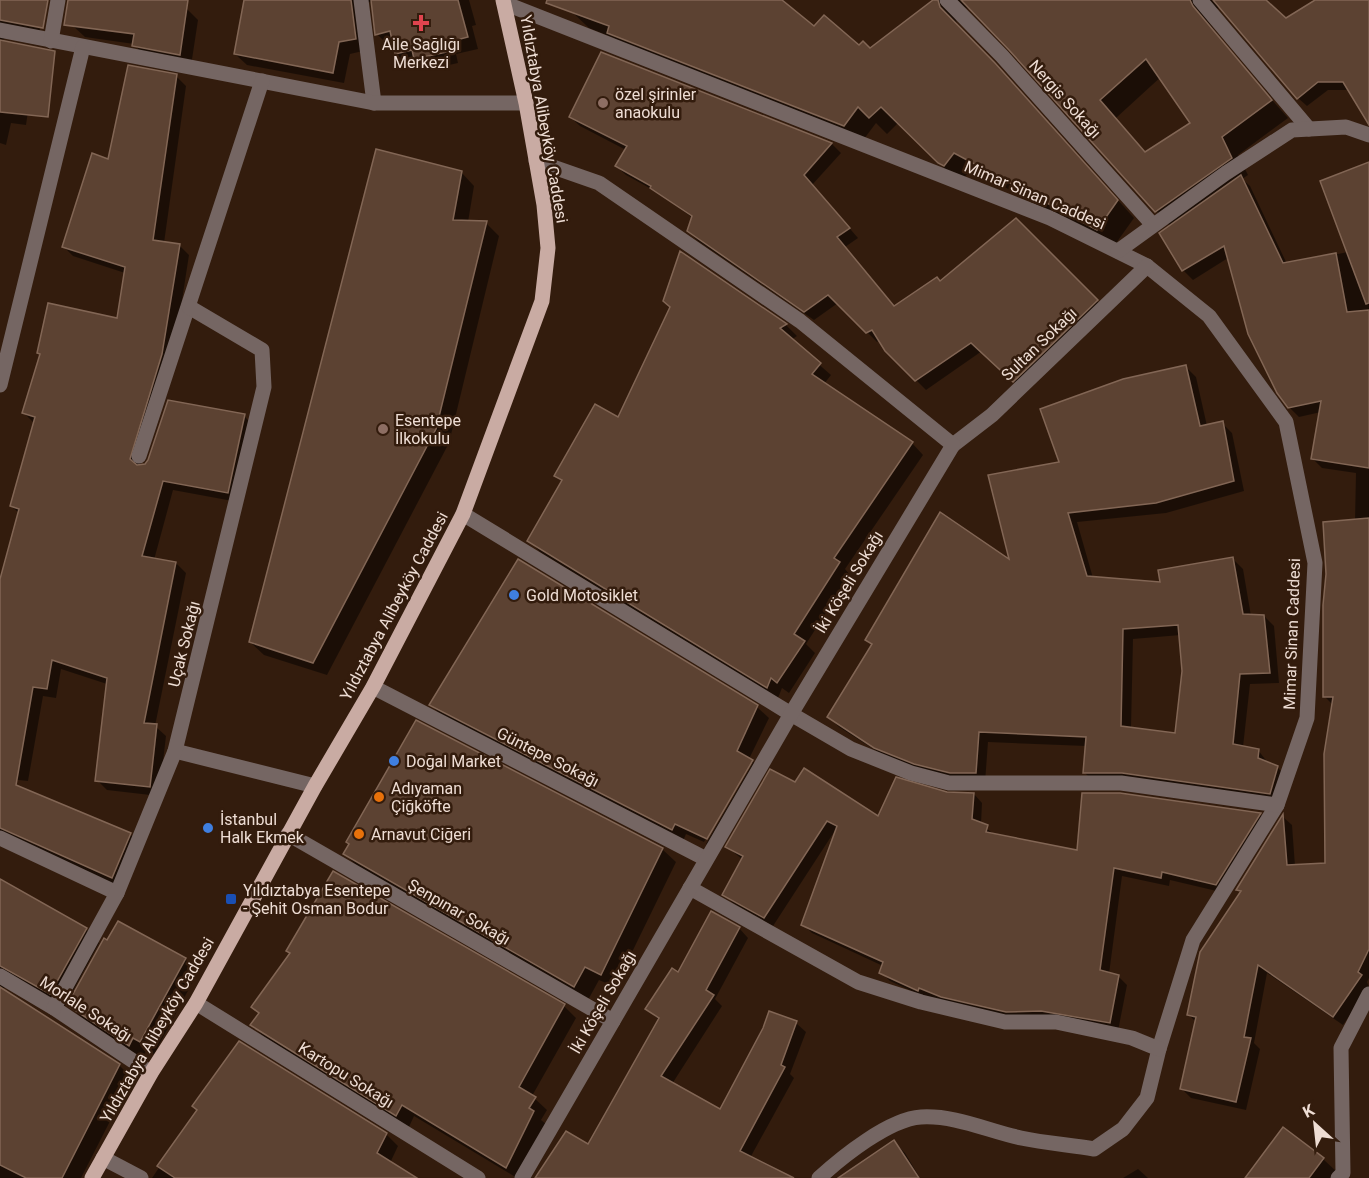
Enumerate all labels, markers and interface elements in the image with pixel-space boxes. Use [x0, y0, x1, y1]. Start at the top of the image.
street label: Yıldıztabya Alibeyköy Caddesi [516, 13, 572, 225]
marker: Aile Sağlığı Merkezi [412, 14, 430, 32]
place label: Aile Sağlığı Merkezi [382, 35, 460, 72]
street label: Nergis Sokağı [1025, 56, 1105, 142]
place label: özel şirinler anaokulu [615, 85, 697, 122]
marker: özel şirinler anaokulu [596, 96, 610, 110]
street label: Mimar Sinan Caddesi [962, 157, 1108, 233]
street label: Sultan Sokağı [997, 303, 1081, 385]
place label: Esentepe İlkokulu [395, 411, 461, 448]
marker: Esentepe İlkokulu [376, 422, 390, 436]
street label: Yıldıztabya Alibeyköy Caddesi [336, 508, 452, 704]
street label: İki Köşeli Sokağı [811, 527, 887, 637]
street label: Mimar Sinan Caddesi [1280, 558, 1304, 710]
place label: Gold Motosiklet [526, 586, 638, 605]
marker: Gold Motosiklet [507, 588, 521, 602]
street label: Uçak Sokağı [164, 599, 204, 689]
street label: Güntepe Sokağı [494, 723, 602, 791]
place label: Doğal Market [406, 752, 501, 771]
marker: Doğal Market [387, 754, 401, 768]
place label: Adıyaman Çiğköfte [391, 779, 462, 816]
marker: Adıyaman Çiğköfte [372, 790, 386, 804]
place label: İstanbul Halk Ekmek [220, 810, 305, 847]
marker: İstanbul Halk Ekmek [201, 821, 215, 835]
place label: Arnavut Ciğeri [371, 825, 471, 844]
marker: Arnavut Ciğeri [352, 827, 366, 841]
street label: Şenpınar Sokağı [404, 875, 514, 949]
place label: Yıldıztabya Esentepe - Şehit Osman Bodur [243, 881, 390, 918]
marker: Yıldıztabya Esentepe - Şehit Osman Bodur [224, 892, 238, 906]
street label: Yıldıztabya Alibeyköy Caddesi [96, 934, 218, 1126]
street label: İki Köşeli Sokağı [566, 947, 640, 1057]
street label: Morlale Sokağı [36, 972, 136, 1046]
street label: Kartopu Sokağı [295, 1038, 397, 1112]
north arrow [1285, 1094, 1345, 1154]
text: K [1300, 1100, 1318, 1122]

